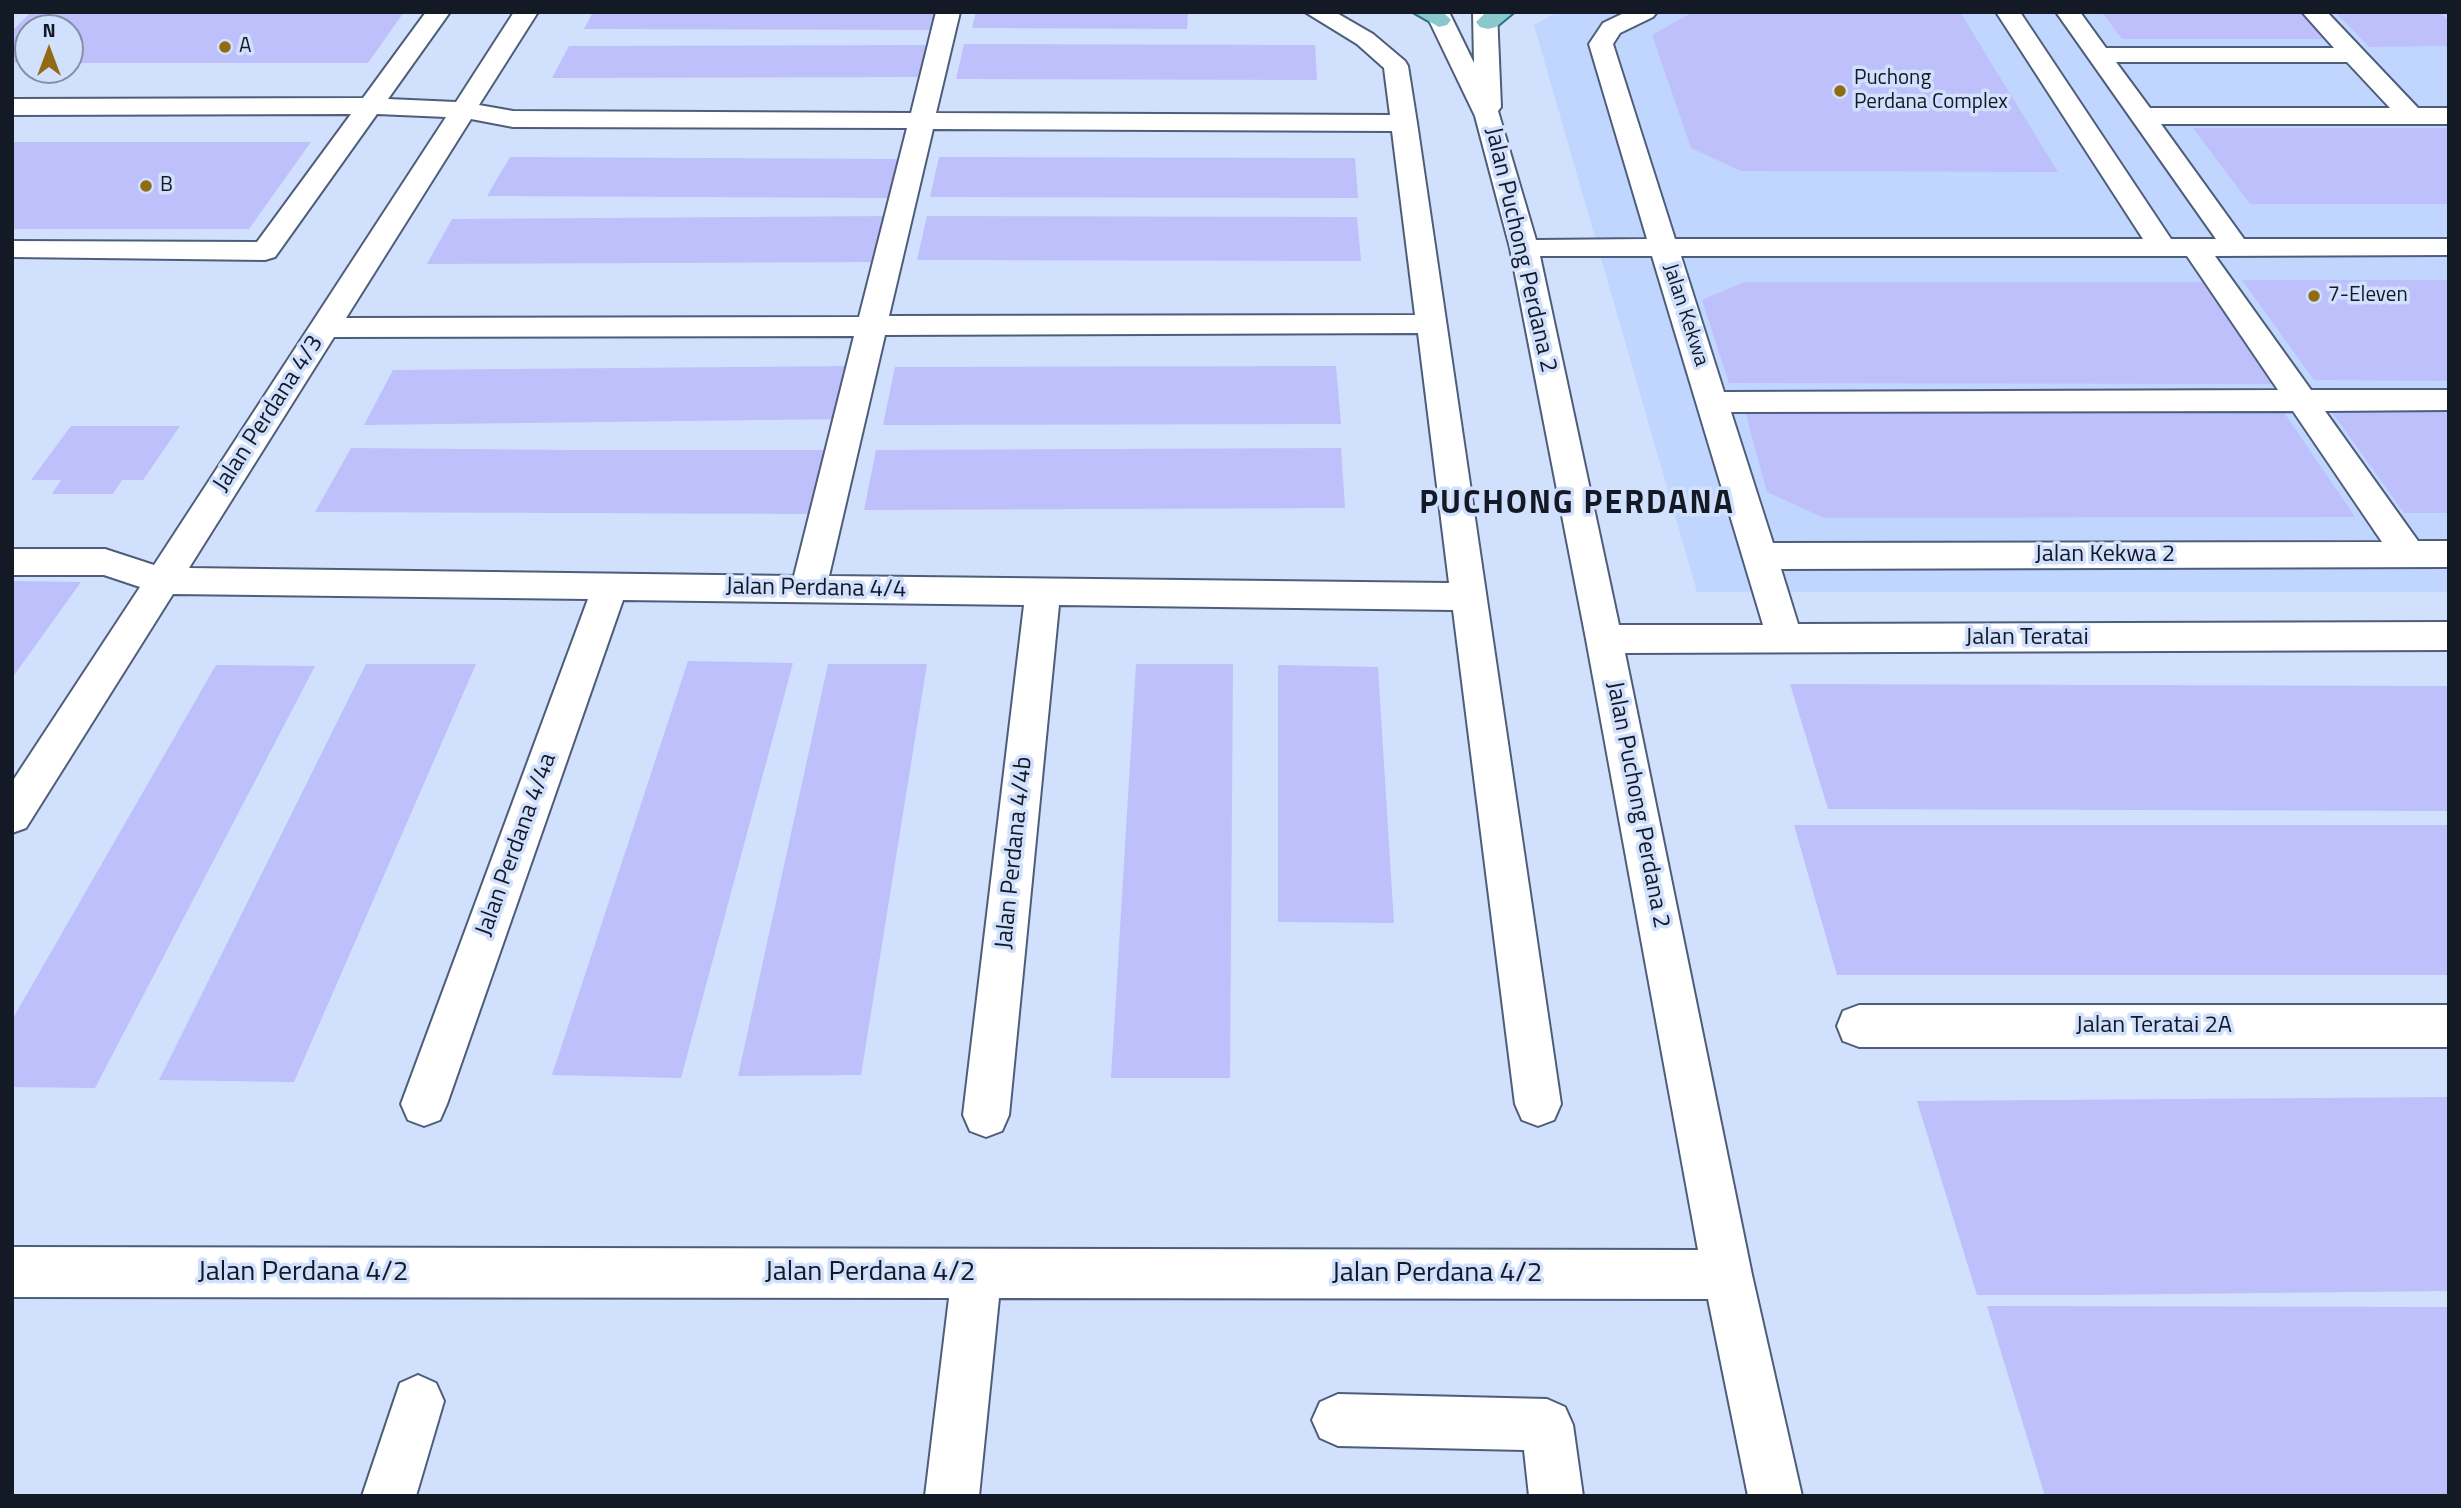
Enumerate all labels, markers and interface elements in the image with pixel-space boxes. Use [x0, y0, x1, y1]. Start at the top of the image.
north arrow [14, 14, 84, 84]
text: N [42, 15, 56, 44]
place label: A [239, 34, 252, 60]
marker: A [217, 39, 233, 55]
place label: Puchong Perdana Complex [1854, 66, 2008, 116]
marker: Puchong Perdana Complex [1832, 83, 1848, 99]
street label: Jalan Puchong Perdana 2 [1478, 125, 1562, 375]
place label: B [160, 173, 173, 199]
marker: B [138, 178, 154, 194]
street label: Jalan Kekwa [1657, 260, 1713, 370]
place label: 7-Eleven [2328, 283, 2408, 309]
marker: 7-Eleven [2306, 288, 2322, 304]
street label: Jalan Perdana 4/3 [208, 330, 330, 498]
district label: PUCHONG PERDANA [1421, 486, 1733, 524]
street label: Jalan Kekwa 2 [2035, 541, 2175, 569]
street label: Jalan Perdana 4/4 [725, 573, 907, 605]
street label: Jalan Teratai [1965, 624, 2089, 652]
street label: Jalan Puchong Perdana 2 [1599, 679, 1675, 931]
street label: Jalan Perdana 4/4a [471, 750, 563, 940]
street label: Jalan Perdana 4/4b [991, 755, 1039, 951]
street label: Jalan Teratai 2A [2076, 1012, 2232, 1040]
street label: Jalan Perdana 4/2 [198, 1256, 408, 1290]
street label: Jalan Perdana 4/2 [765, 1256, 975, 1290]
street label: Jalan Perdana 4/2 [1332, 1257, 1542, 1291]

